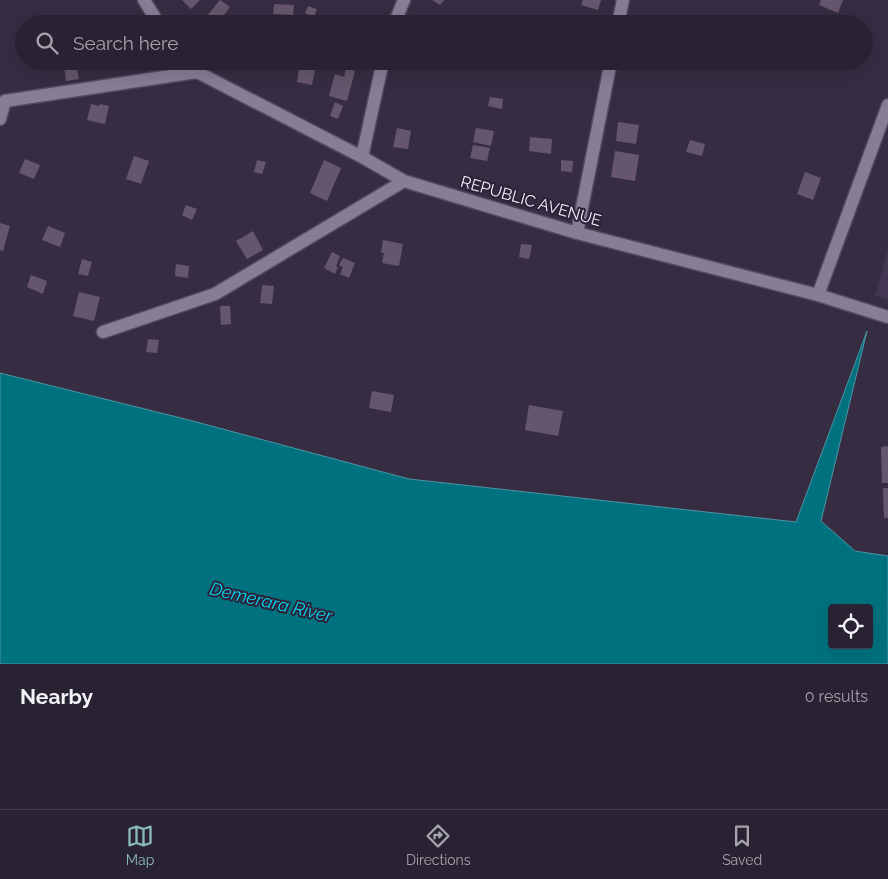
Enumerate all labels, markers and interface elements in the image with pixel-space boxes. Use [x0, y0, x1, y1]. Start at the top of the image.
search box [15, 15, 873, 70]
icon: search [33, 29, 61, 57]
text: Search here [73, 32, 179, 54]
street label: REPUBLIC AVENUE [458, 172, 604, 230]
water label: Demerara River [208, 578, 335, 626]
map controls [828, 604, 873, 649]
button: locate [828, 604, 873, 649]
text: Nearby [20, 684, 93, 709]
text: 0 results [805, 687, 868, 706]
tab: Map [126, 822, 154, 868]
tab: Directions [406, 822, 471, 868]
tab: Saved [722, 822, 762, 868]

